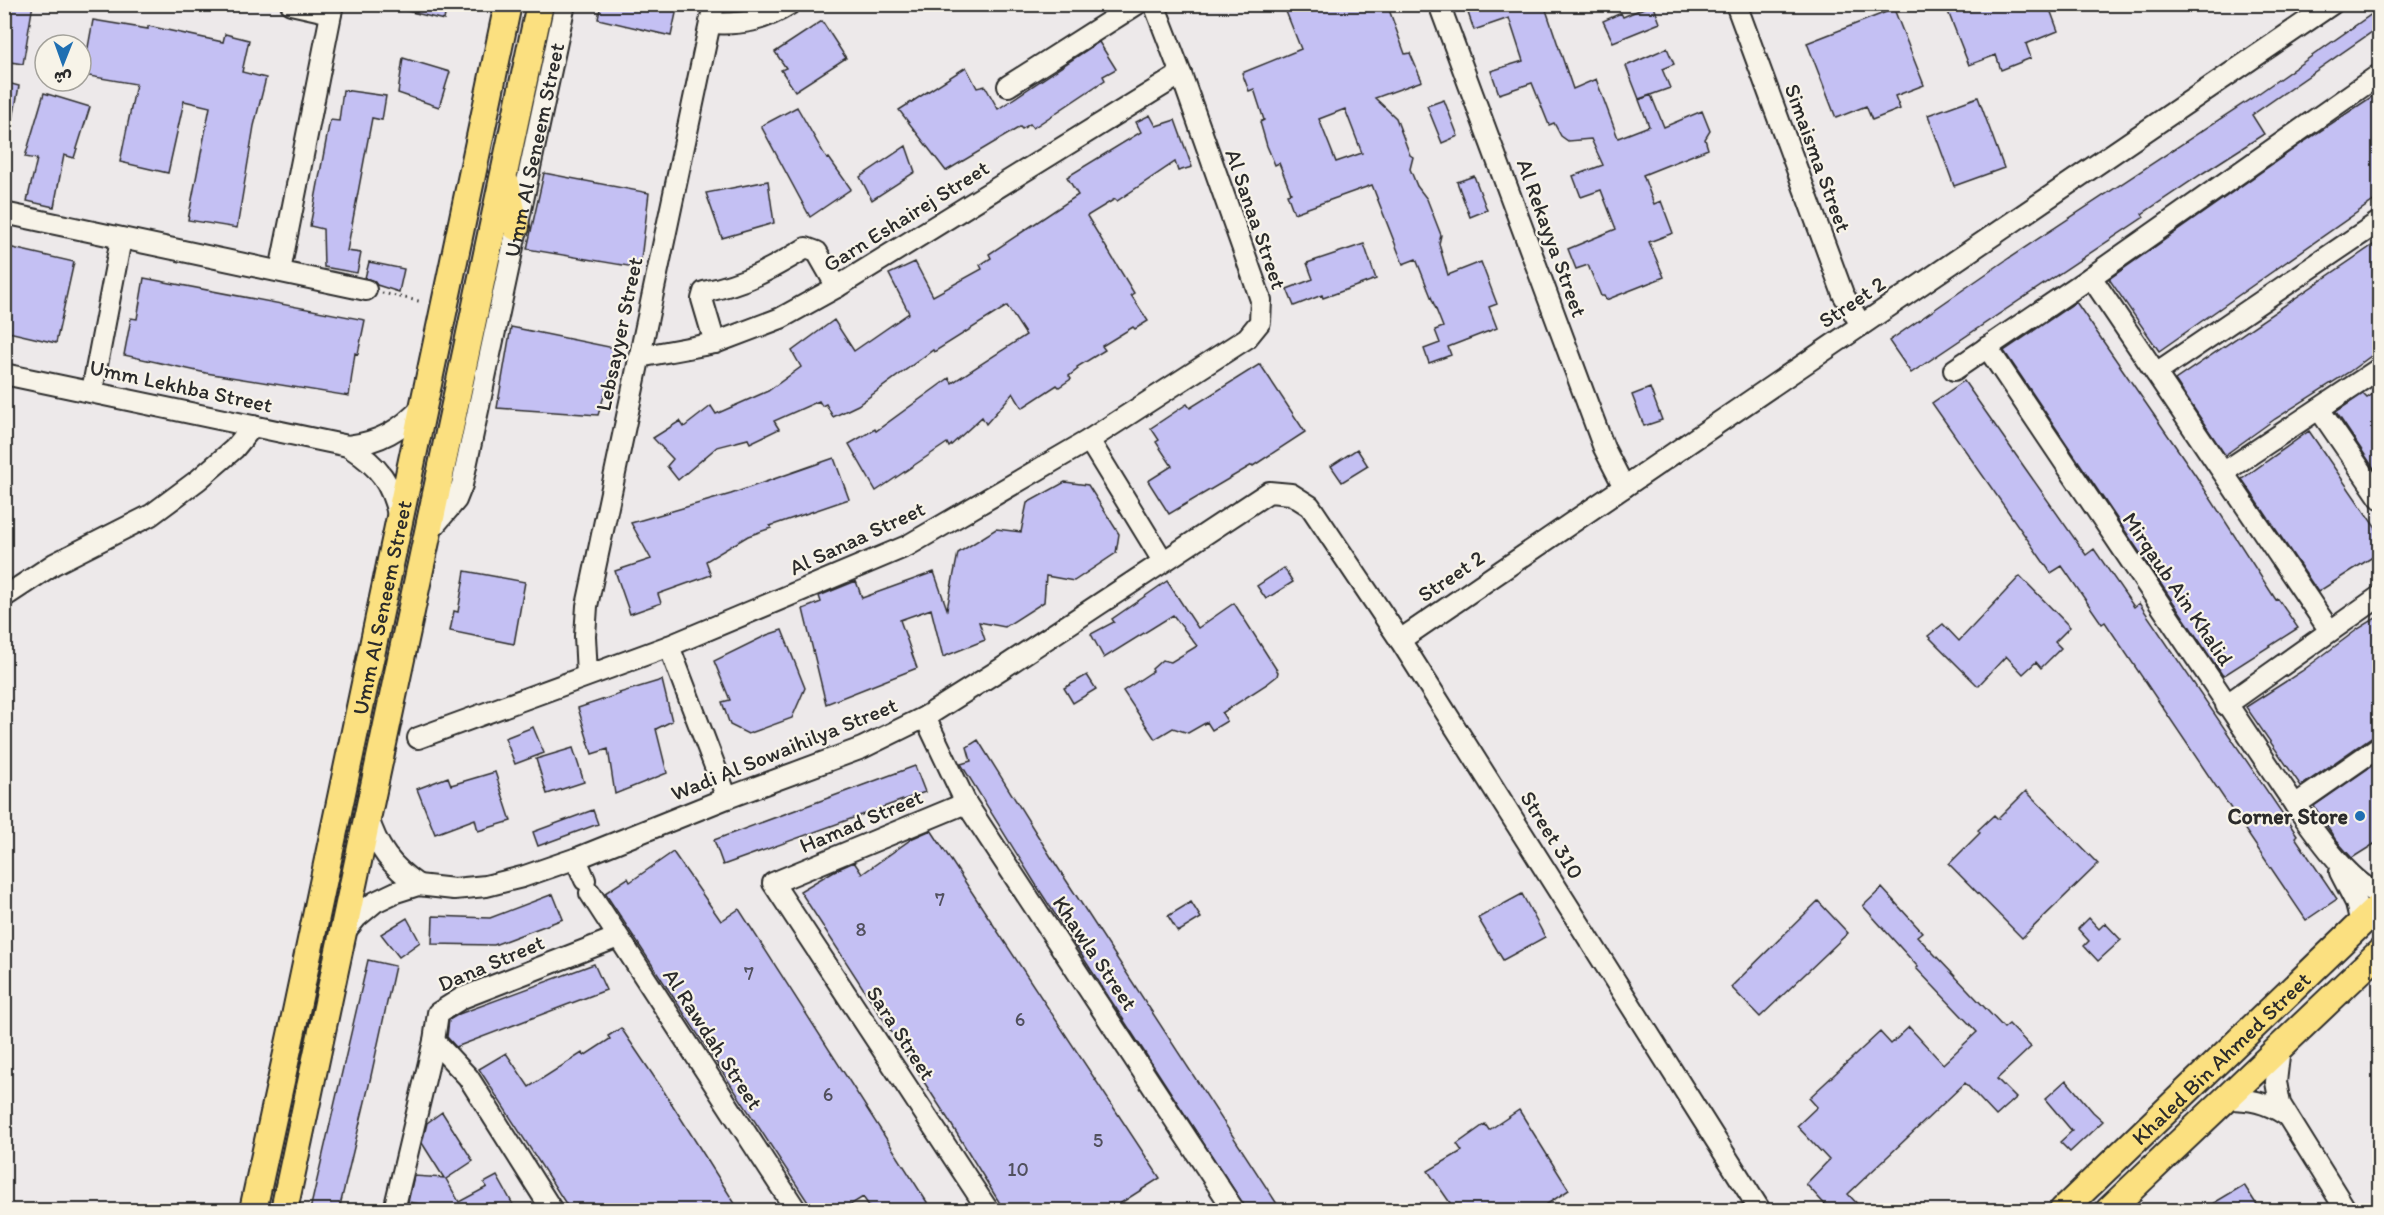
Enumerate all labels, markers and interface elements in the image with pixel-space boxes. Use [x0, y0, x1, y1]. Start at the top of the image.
north arrow [33, 33, 93, 93]
street label: Umm Al Seneem Street [498, 40, 570, 260]
text: ش [54, 68, 72, 87]
street label: Simaisma Street [1779, 80, 1857, 236]
street label: Al Sanaa Street [1219, 145, 1293, 293]
street label: Garn Eshairej Street [818, 154, 994, 278]
street label: Al Rekayya Street [1511, 155, 1593, 321]
street label: Lebsayyer Street [589, 255, 649, 413]
street label: Street 2 [1813, 270, 1891, 334]
street label: Umm Lekhba Street [87, 353, 275, 419]
street label: Al Sanaa Street [785, 495, 929, 581]
street label: Umm Al Seneem Street [346, 498, 417, 717]
street label: Mirqaub Ain Khalid [2117, 507, 2239, 671]
street label: Street 2 [1412, 544, 1490, 608]
street label: Wadi Al Sowaihilya Street [667, 691, 901, 807]
street label: Hamad Street [795, 783, 927, 859]
street label: Street 310 [1514, 786, 1590, 884]
place label: Corner Store [2227, 803, 2348, 830]
marker: Corner Store [2353, 809, 2367, 823]
house number: 7 [935, 887, 945, 911]
street label: Khawla Street [1047, 890, 1143, 1016]
house number: 8 [856, 917, 867, 941]
street label: Dana Street [434, 929, 548, 997]
house number: 7 [744, 961, 754, 985]
street label: Al Rawdah Street [657, 963, 769, 1115]
street label: Khaled Bin Ahmed Street [2126, 966, 2316, 1151]
street label: Sara Street [861, 981, 941, 1085]
house number: 6 [1015, 1007, 1025, 1031]
house number: 6 [823, 1082, 833, 1106]
house number: 5 [1093, 1128, 1103, 1152]
house number: 10 [1007, 1157, 1029, 1181]

